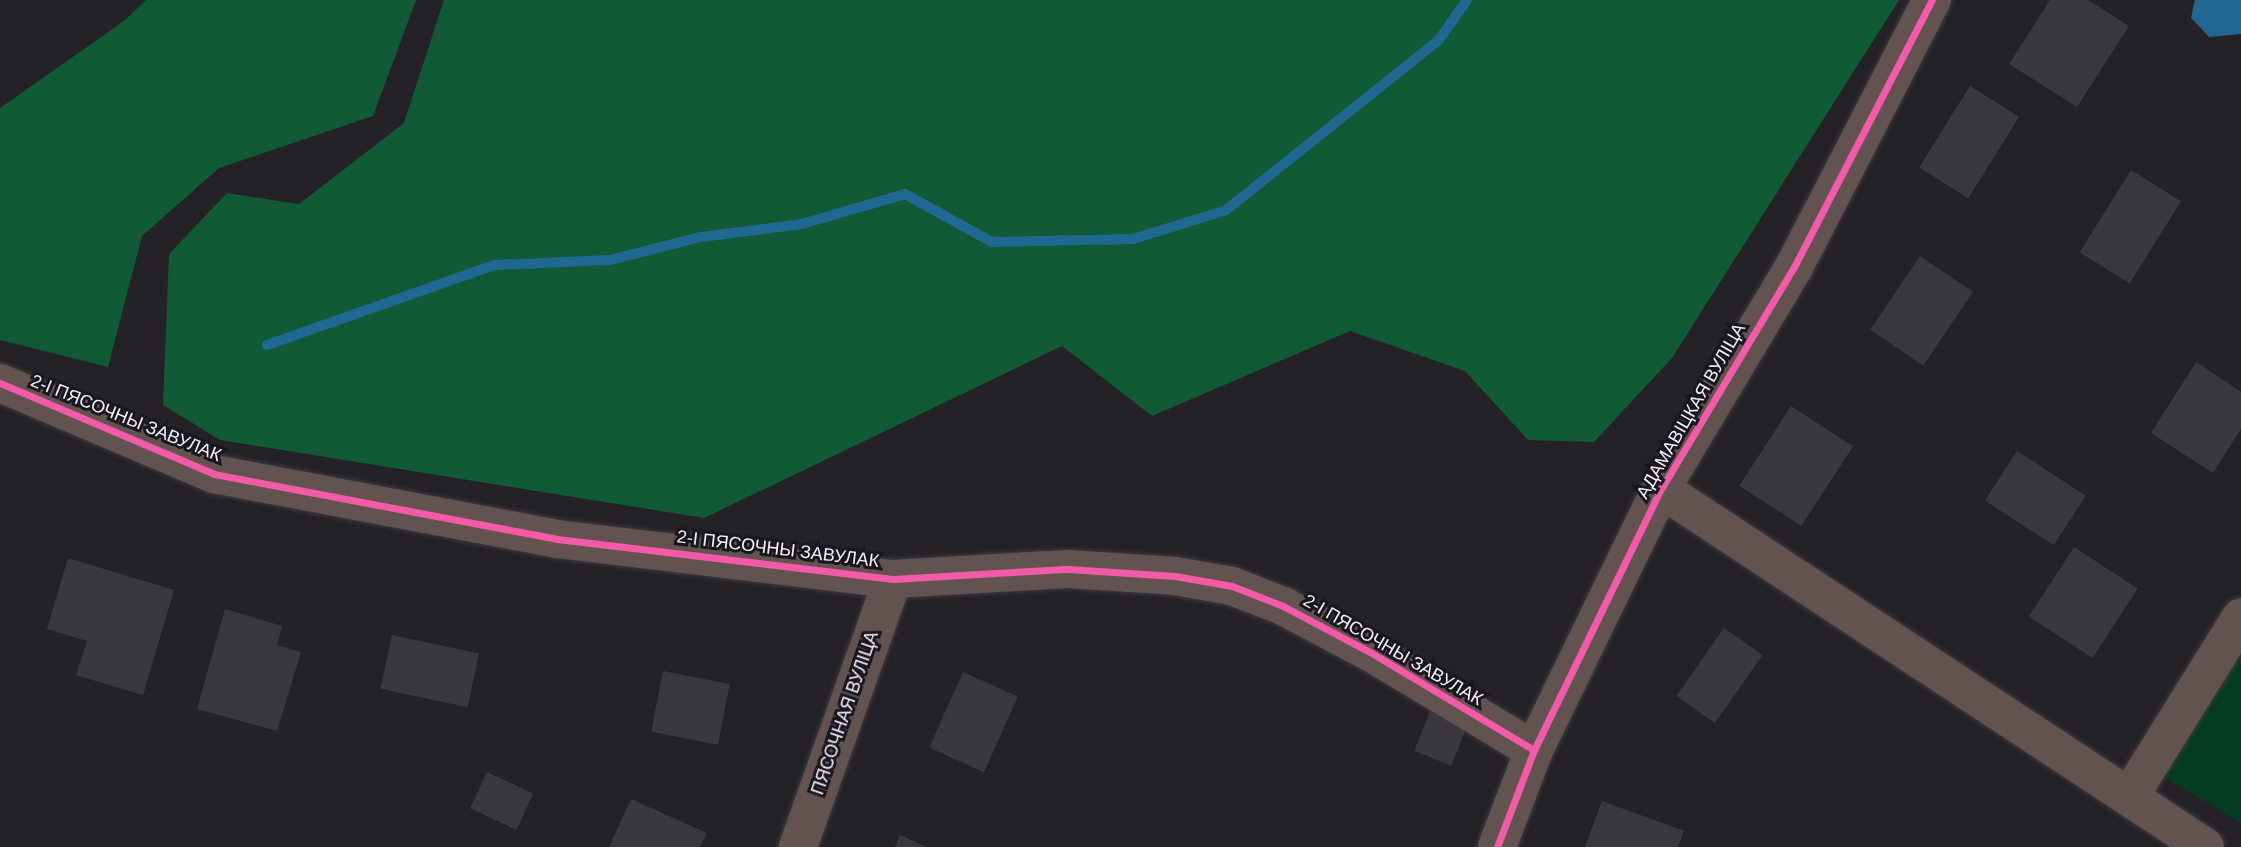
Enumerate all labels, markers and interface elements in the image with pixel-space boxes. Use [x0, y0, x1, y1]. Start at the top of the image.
street label: АДАМАВІЦКАЯ ВУЛІЦА [1632, 319, 1750, 503]
street label: 2-І ПЯСОЧНЫ ЗАВУЛАК [28, 370, 224, 466]
street label: 2-І ПЯСОЧНЫ ЗАВУЛАК [676, 526, 880, 572]
street label: 2-І ПЯСОЧНЫ ЗАВУЛАК [1299, 590, 1487, 710]
street label: ПЯСОЧНАЯ ВУЛІЦА [807, 628, 883, 798]

